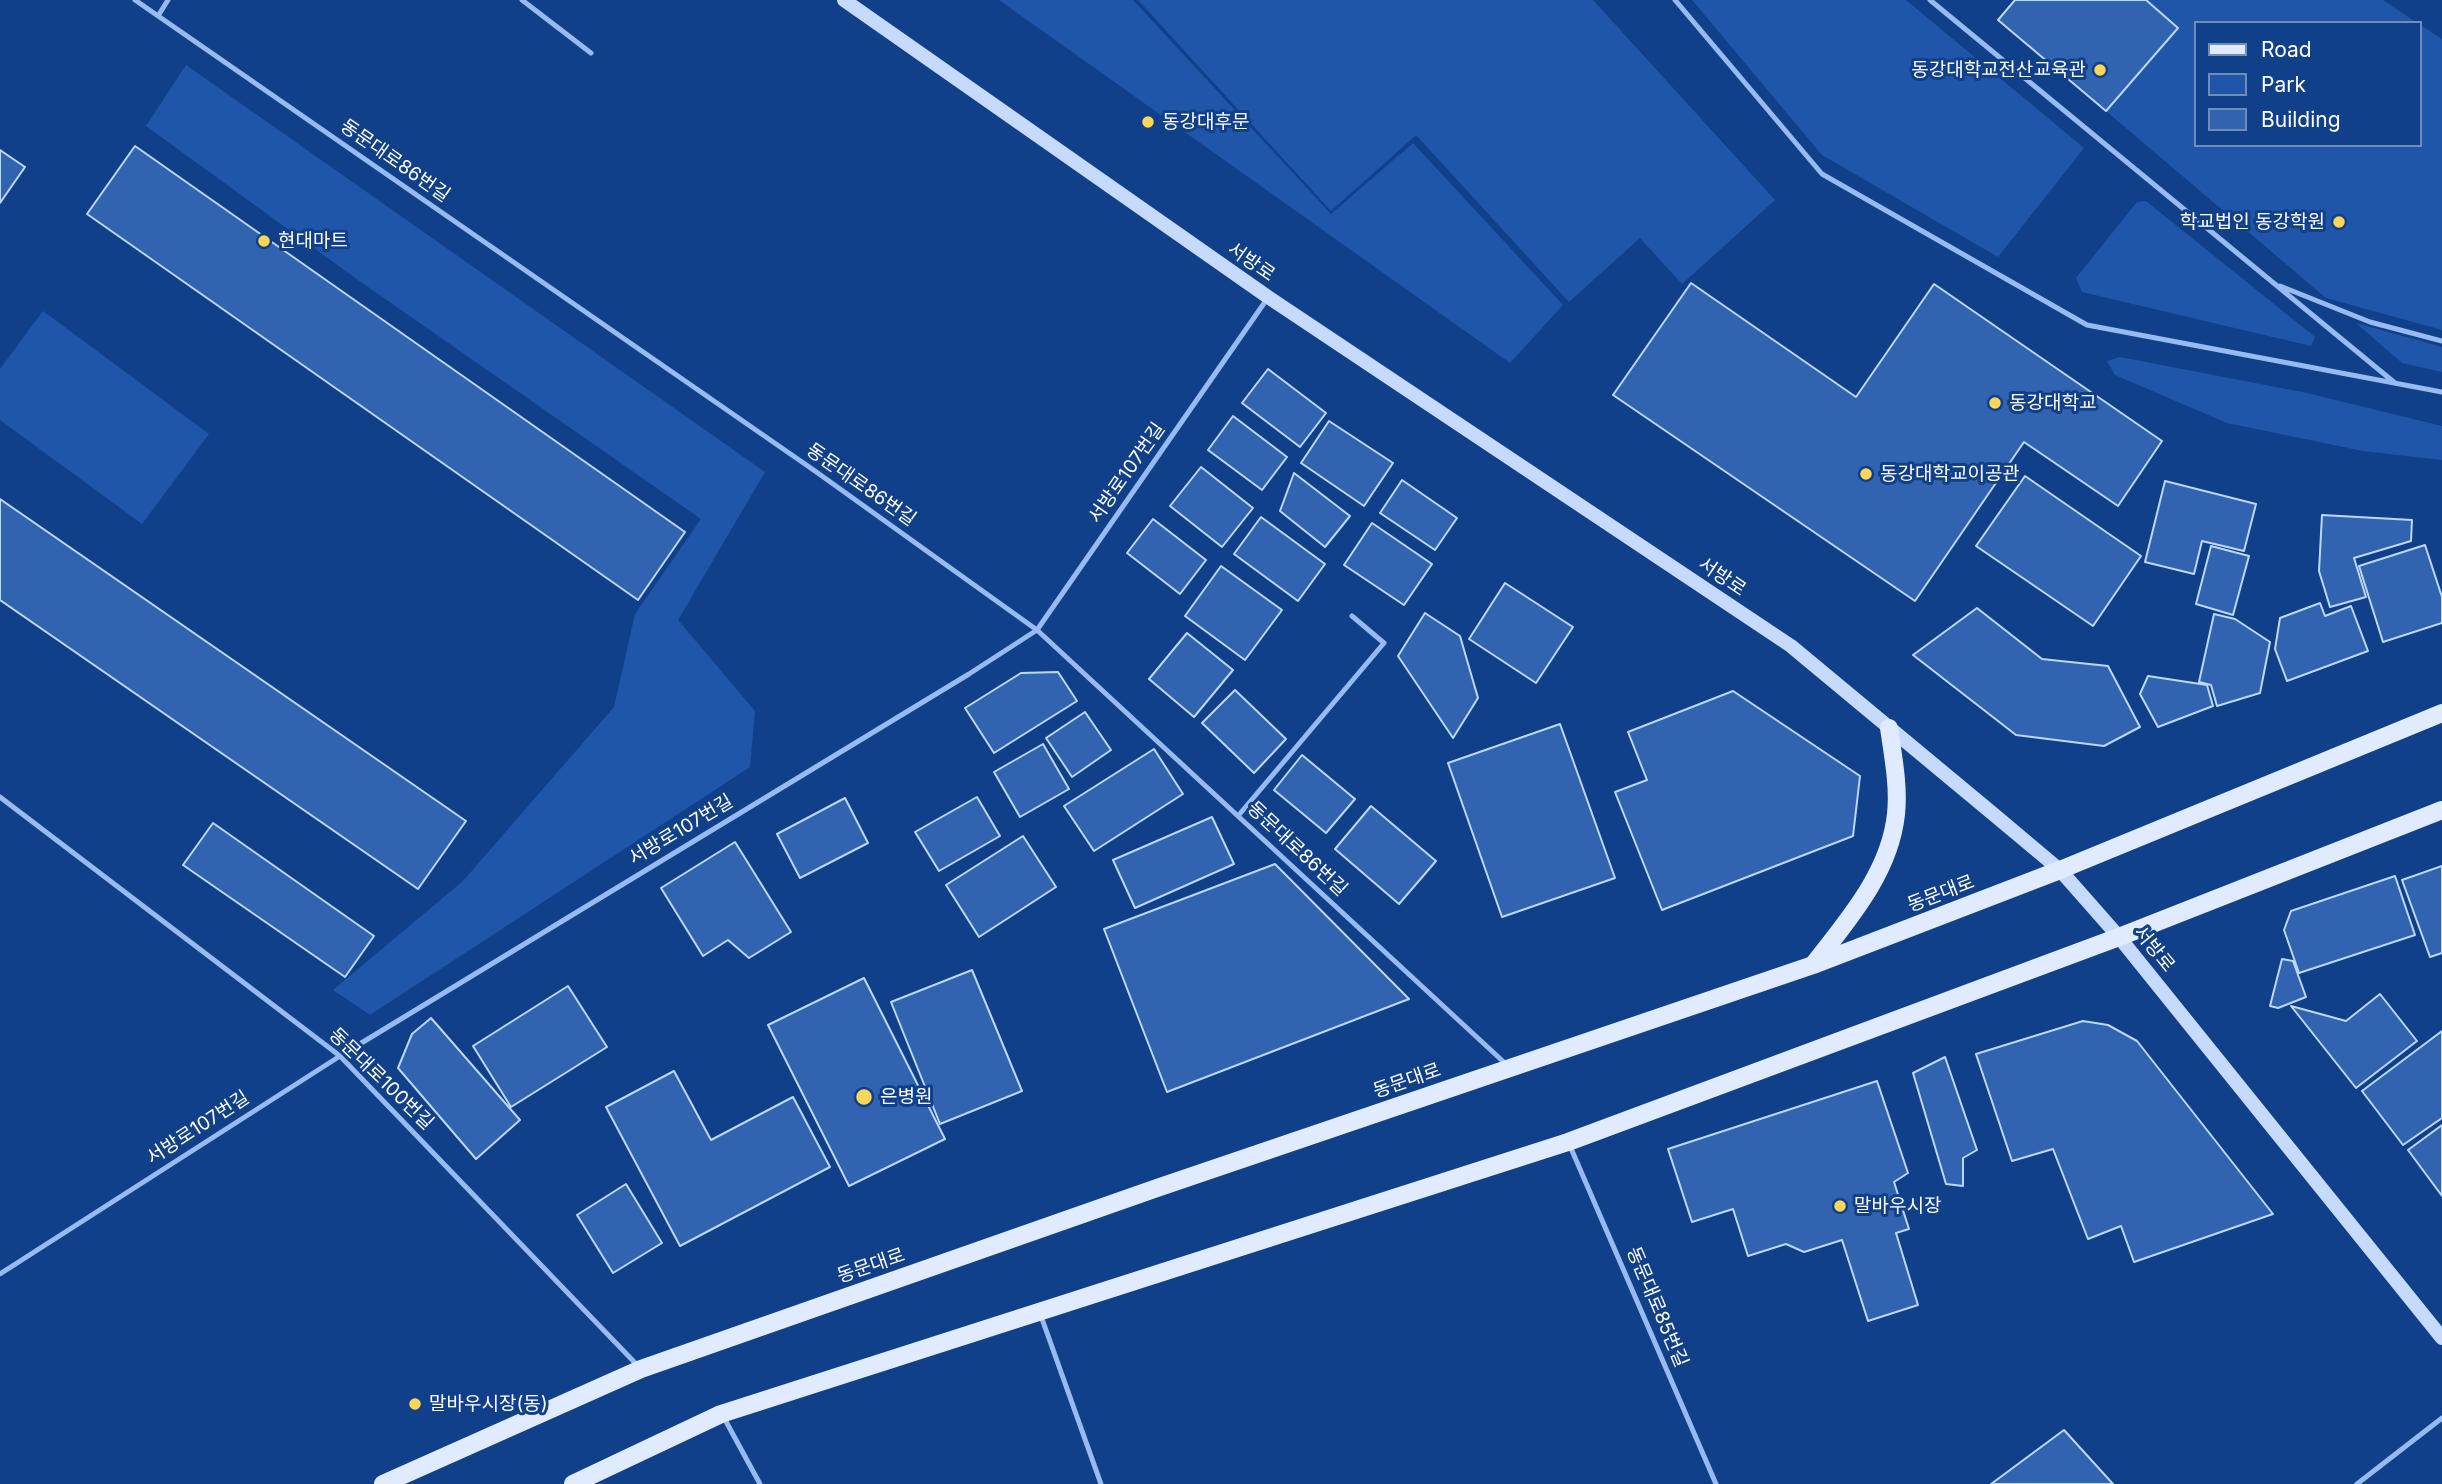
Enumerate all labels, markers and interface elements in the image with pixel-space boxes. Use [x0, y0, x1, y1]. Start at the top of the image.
legend [2194, 21, 2421, 147]
text: Road [2261, 37, 2312, 62]
place label: 동강대학교전산교육관 [1911, 59, 2086, 81]
marker: 동강대학교전산교육관 [2092, 62, 2108, 78]
text: Park [2261, 72, 2306, 97]
text: Building [2261, 107, 2341, 132]
place label: 동강대후문 [1162, 111, 1249, 133]
marker: 동강대후문 [1140, 114, 1156, 130]
street label: 동문대로86번길 [336, 115, 454, 207]
place label: 학교법인 동강학원 [2180, 211, 2325, 233]
marker: 학교법인 동강학원 [2331, 214, 2347, 230]
place label: 현대마트 [278, 230, 348, 252]
marker: 현대마트 [256, 233, 272, 249]
street label: 서방로 [1223, 238, 1279, 286]
place label: 동강대학교 [2009, 392, 2096, 414]
marker: 동강대학교 [1987, 395, 2003, 411]
street label: 서방로107번길 [1084, 418, 1170, 528]
street label: 동문대로86번길 [802, 439, 920, 531]
place label: 동강대학교이공관 [1880, 463, 2020, 485]
marker: 동강대학교이공관 [1858, 466, 1874, 482]
street label: 서방로 [1694, 553, 1750, 601]
street label: 서방로107번길 [625, 790, 737, 870]
street label: 동문대로86번길 [1242, 797, 1352, 901]
street label: 동문대로 [1904, 871, 1978, 917]
street label: 서방로 [2129, 921, 2179, 977]
street label: 동문대로100번길 [324, 1023, 438, 1135]
street label: 동문대로 [1370, 1059, 1444, 1103]
street label: 서방로107번길 [143, 1086, 253, 1170]
place label: 은병원 [880, 1086, 932, 1108]
marker: 은병원 [854, 1087, 874, 1107]
place label: 말바우시장 [1854, 1195, 1941, 1217]
marker: 말바우시장 [1832, 1198, 1848, 1214]
street label: 동문대로 [834, 1244, 908, 1288]
street label: 동문대로85번길 [1621, 1244, 1693, 1370]
place label: 말바우시장(동) [429, 1393, 548, 1415]
marker: 말바우시장(동) [407, 1396, 423, 1412]

